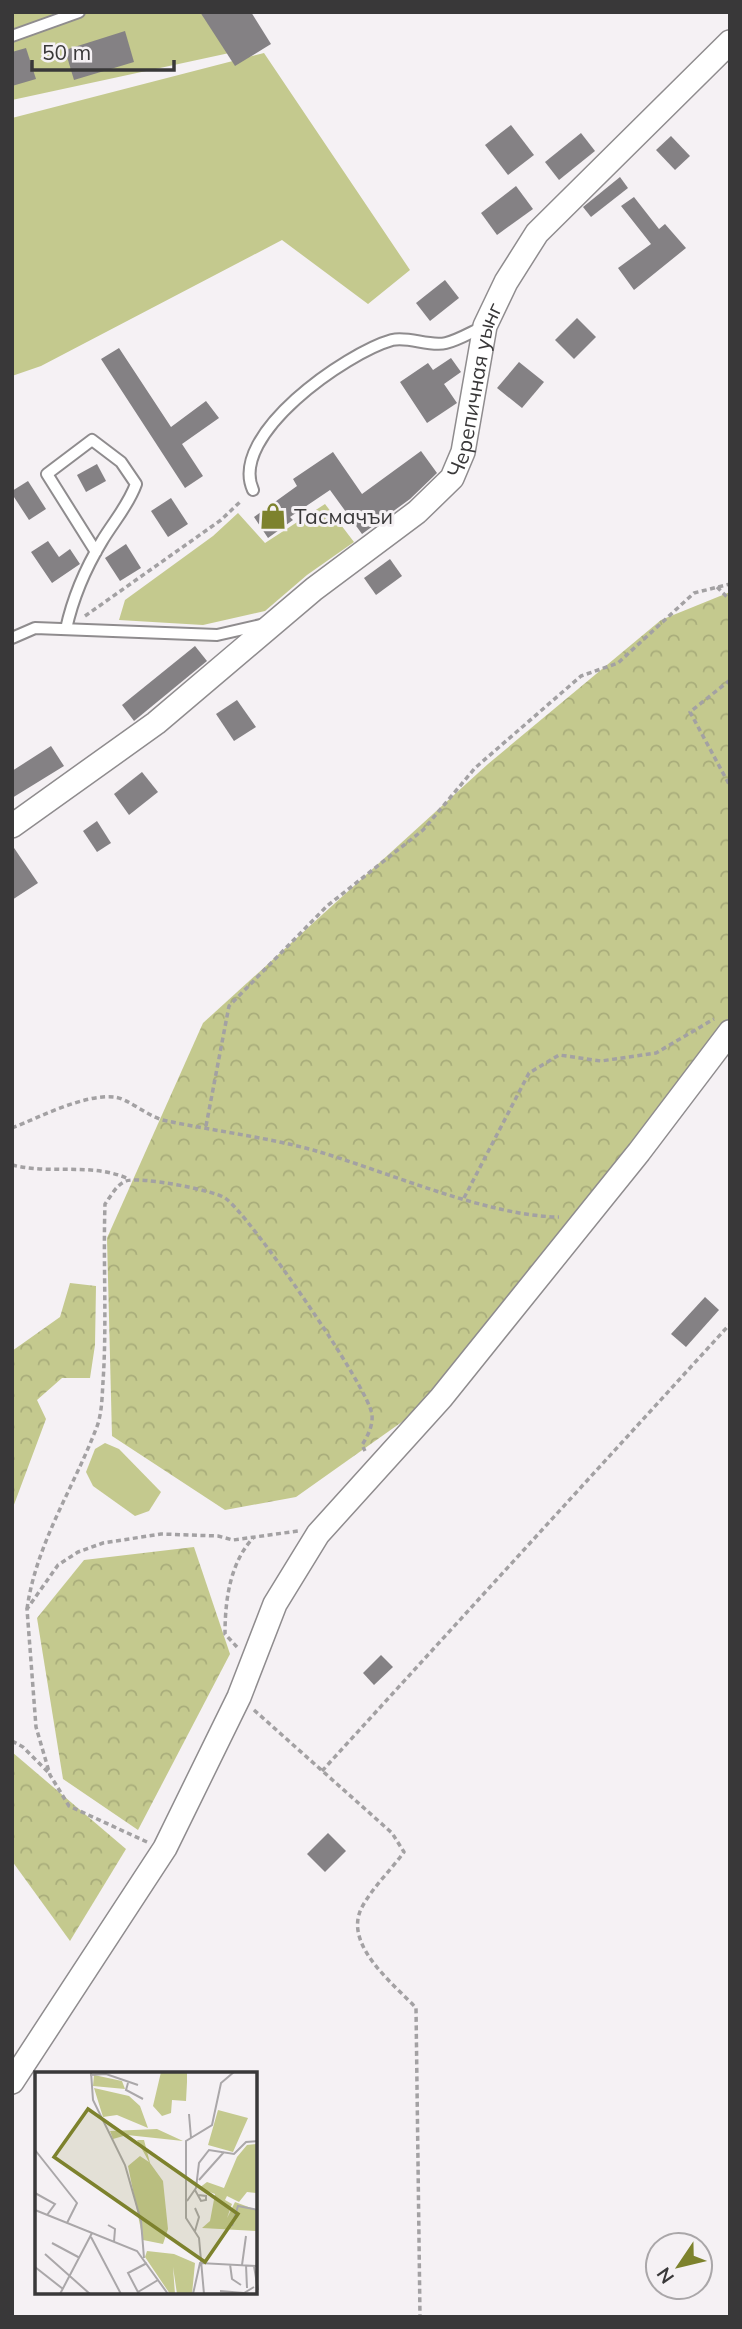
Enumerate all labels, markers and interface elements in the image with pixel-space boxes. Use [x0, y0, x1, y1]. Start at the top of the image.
scale bar [32, 28, 173, 72]
text: 50 m [42, 39, 91, 65]
street label: Черепичная уынг [441, 298, 508, 481]
shop icon: Тасмачъи [258, 501, 288, 531]
place label: Тасмачъи [294, 503, 393, 529]
inset map [35, 2072, 257, 2294]
north arrow [644, 2231, 714, 2301]
text: N [651, 2263, 679, 2289]

